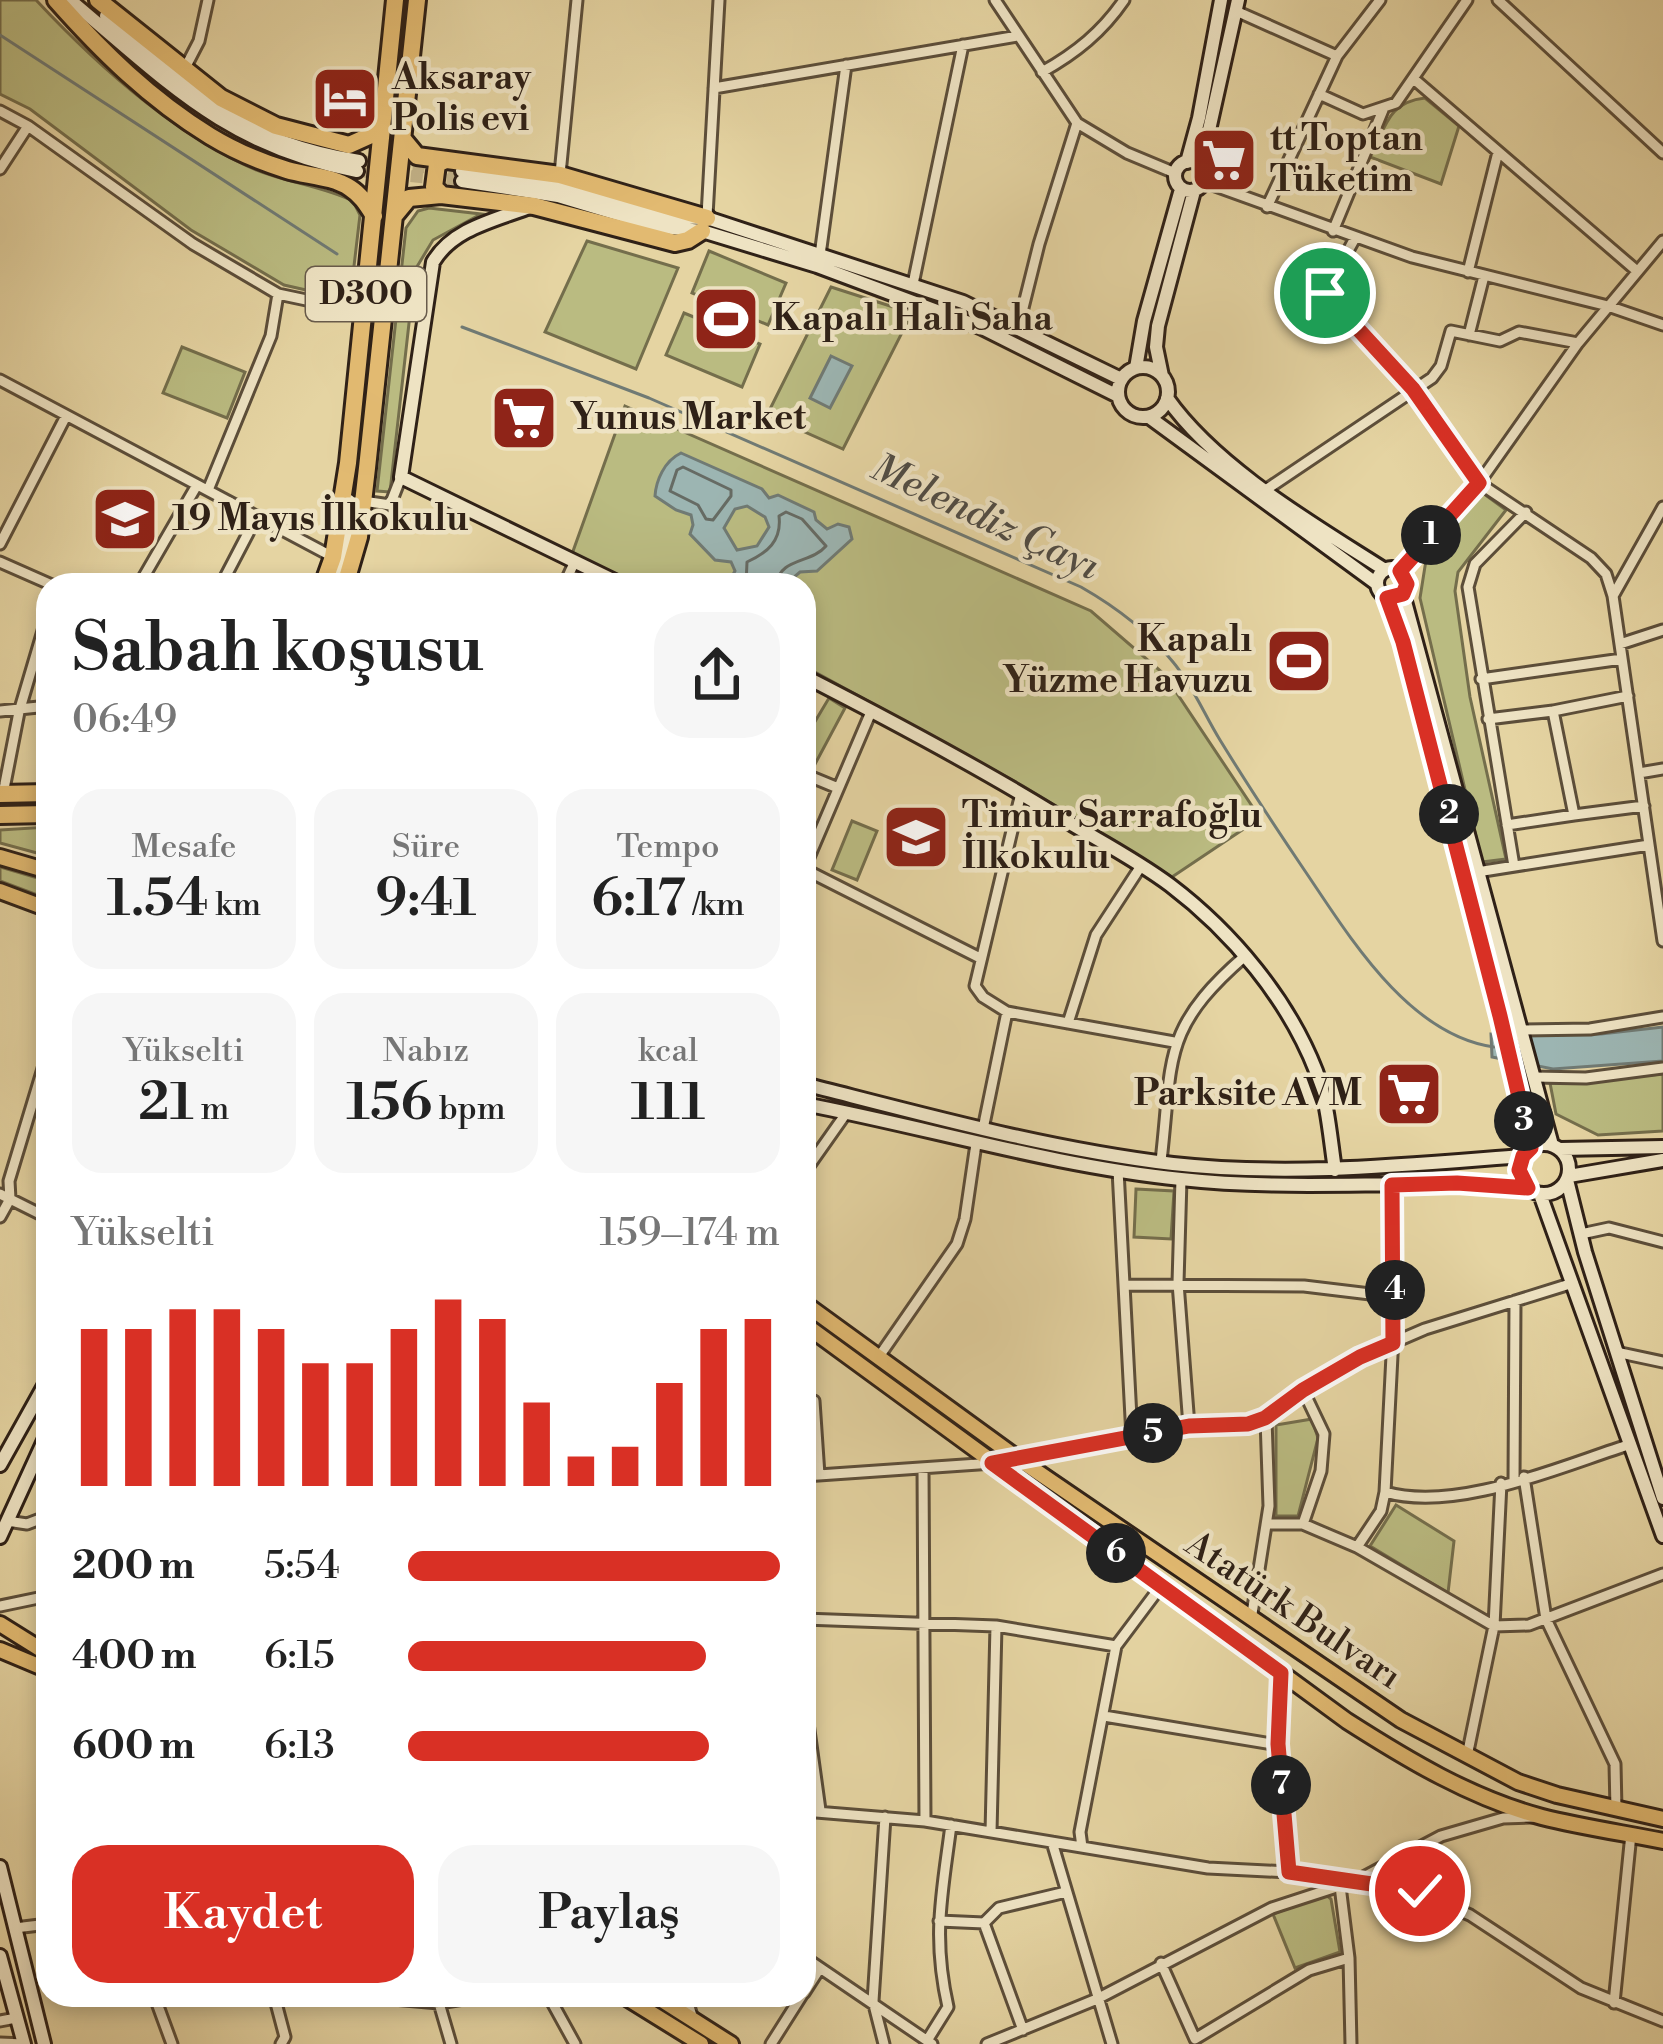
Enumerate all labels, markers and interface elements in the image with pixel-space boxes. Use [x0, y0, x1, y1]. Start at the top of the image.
place label: Aksaray Polis evi [391, 56, 532, 142]
hotel icon: Aksaray Polis evi [310, 64, 380, 134]
place label: tt Toptan Tüketim [1270, 117, 1423, 203]
supermarket icon: tt Toptan Tüketim [1189, 125, 1259, 195]
pin [1274, 242, 1376, 344]
icon: arrive [1292, 260, 1358, 326]
road number: D300 [306, 267, 426, 321]
sports icon: Kapalı Halı Saha [691, 284, 761, 354]
place label: Kapalı Halı Saha [772, 297, 1053, 342]
supermarket icon: Yunus Market [489, 383, 559, 453]
place label: Yunus Market [570, 396, 806, 441]
water label: Melendiz Çayı [863, 444, 1108, 593]
school or university icon: 19 Mayıs İlkokulu [90, 484, 160, 554]
place label: 19 Mayıs İlkokulu [172, 494, 468, 542]
pin: 1 [1401, 505, 1461, 565]
text: 1 [1423, 514, 1439, 555]
text: Sabah koşusu [72, 609, 484, 692]
button: share [654, 612, 780, 738]
place label: Kapalı Yüzme Havuzu [1002, 618, 1252, 704]
sports icon: Kapalı Yüzme Havuzu [1264, 626, 1334, 696]
text: 06:49 [72, 696, 177, 745]
pin: 2 [1419, 784, 1479, 844]
text: 2 [1439, 793, 1459, 834]
place label: Timur Sarrafoğlu İlkokulu [962, 794, 1262, 880]
school or university icon: Timur Sarrafoğlu İlkokulu [881, 802, 951, 872]
text: Mesafe [132, 827, 236, 868]
text: Süre [392, 827, 460, 868]
text: Tempo [616, 827, 720, 868]
text: 1.54 [107, 868, 208, 932]
text: 9:41 [375, 868, 477, 932]
text: 6:17 [591, 868, 686, 932]
text: km [208, 885, 261, 926]
text: /km [686, 885, 745, 926]
text: Yükselti [124, 1031, 244, 1072]
text: Nabız [383, 1031, 469, 1072]
text: kcal [638, 1031, 698, 1072]
supermarket icon: Parksite AVM [1374, 1059, 1444, 1129]
text: 21 [139, 1072, 194, 1136]
text: 156 [346, 1072, 432, 1136]
text: 111 [631, 1072, 705, 1136]
place label: Parksite AVM [1134, 1072, 1362, 1117]
text: m [194, 1089, 229, 1130]
text: bpm [432, 1089, 506, 1130]
pin: 3 [1494, 1091, 1554, 1151]
text: 3 [1514, 1100, 1534, 1141]
text: Yükselti [72, 1209, 214, 1258]
text: 159–174 m [599, 1209, 780, 1258]
pin: 4 [1365, 1260, 1425, 1320]
text: 4 [1384, 1269, 1406, 1310]
pin: 5 [1123, 1403, 1183, 1463]
text: 5 [1143, 1412, 1163, 1453]
street label: Atatürk Bulvarı [1176, 1522, 1410, 1700]
pin: 6 [1086, 1523, 1146, 1583]
text: 6 [1106, 1532, 1126, 1573]
text: 200 m [72, 1542, 195, 1591]
text: 5:54 [264, 1542, 340, 1591]
text: 400 m [72, 1632, 197, 1681]
text: 6:15 [264, 1632, 335, 1681]
text: 600 m [72, 1722, 195, 1771]
text: 6:13 [264, 1722, 335, 1771]
pin: 7 [1251, 1755, 1311, 1815]
text: 7 [1271, 1764, 1291, 1805]
pin [1369, 1840, 1471, 1942]
button: Kaydet [72, 1845, 414, 1983]
button: Paylaş [438, 1845, 780, 1983]
icon: check [1387, 1858, 1453, 1924]

